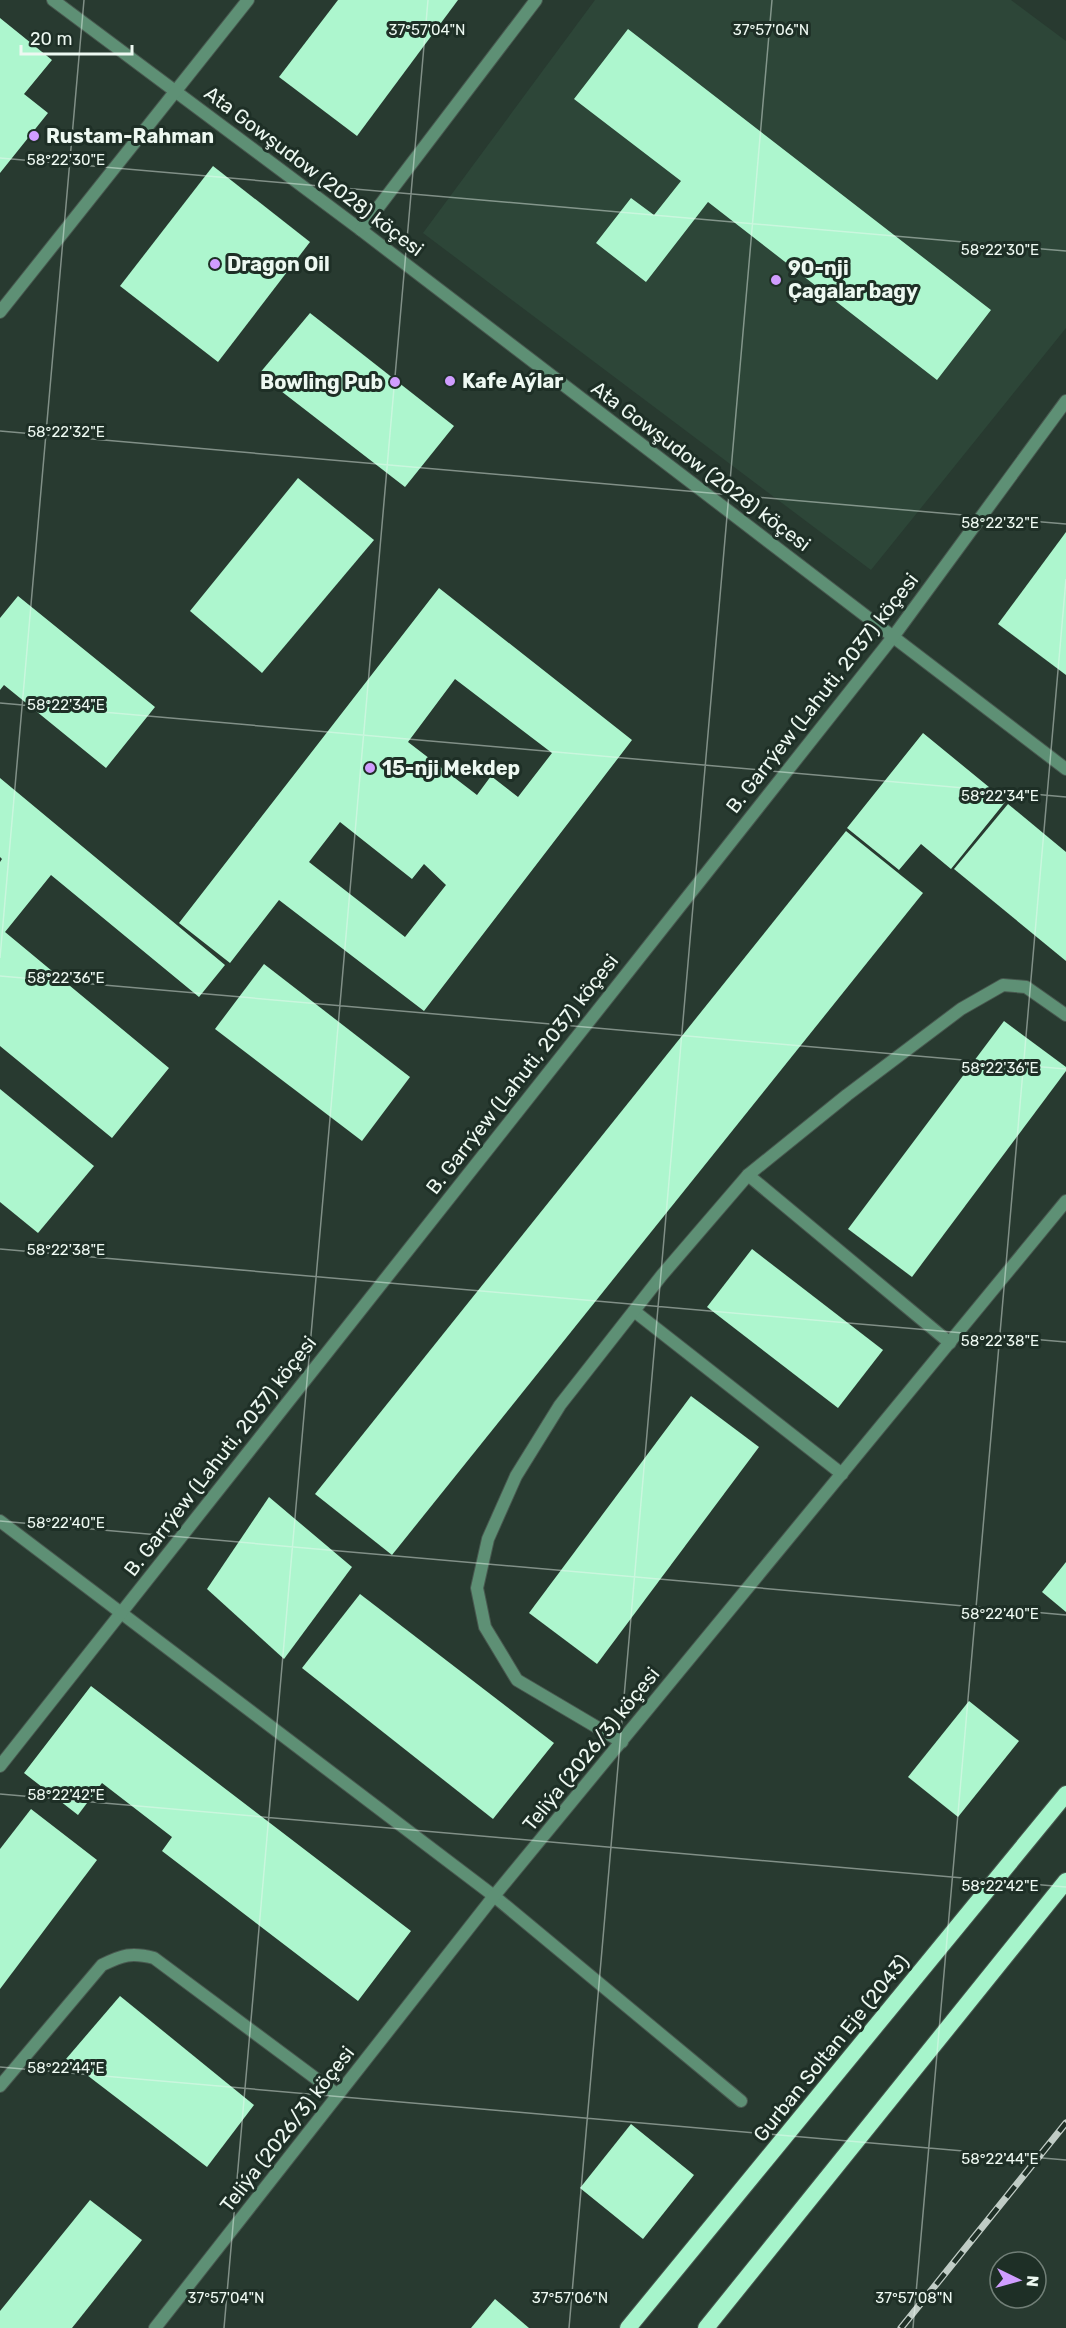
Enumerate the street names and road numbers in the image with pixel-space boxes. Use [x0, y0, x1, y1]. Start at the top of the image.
street label: Ata Gowşudow (2028) köçesi [200, 81, 428, 261]
street label: Ata Gowşudow (2028) köçesi [587, 376, 815, 556]
street label: B. Garrýew (Lahuti, 2037) köçesi [721, 568, 923, 818]
street label: B. Garrýew (Lahuti, 2037) köçesi [421, 949, 623, 1199]
street label: B. Garrýew (Lahuti, 2037) köçesi [119, 1331, 321, 1581]
street label: Teliýa (2026/3) köçesi [518, 1662, 664, 1836]
street label: Gurban Soltan Eje (2043) [748, 1950, 914, 2146]
street label: Teliýa (2026/3) köçesi [215, 2041, 359, 2217]

